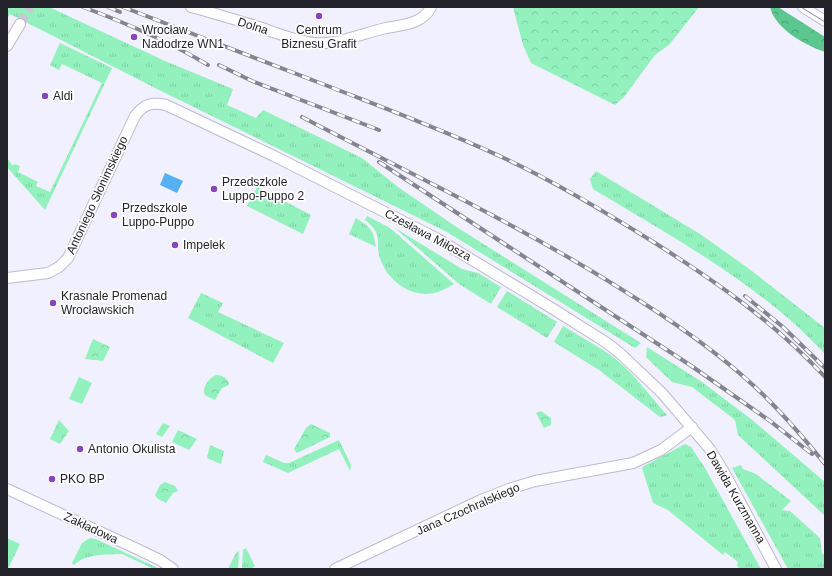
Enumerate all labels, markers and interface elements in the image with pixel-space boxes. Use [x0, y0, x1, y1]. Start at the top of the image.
marker: Centrum Biznesu Grafit [314, 11, 324, 21]
street label: Dolna [236, 14, 270, 38]
place label: Wrocław Nadodrze WN1 [142, 23, 224, 51]
place label: Centrum Biznesu Grafit [281, 23, 357, 51]
marker: Wrocław Nadodrze WN1 [129, 32, 139, 42]
place label: Aldi [53, 89, 73, 103]
marker: Aldi [40, 91, 50, 101]
street label: Antoniego Słonimskiego [63, 133, 131, 256]
place label: Przedszkole Luppo-Puppo 2 [222, 175, 304, 203]
marker: Przedszkole Luppo-Puppo 2 [209, 184, 219, 194]
place label: Przedszkole Luppo-Puppo [122, 201, 194, 229]
street label: Czesława Miłosza [382, 206, 474, 264]
marker: Przedszkole Luppo-Puppo [109, 210, 119, 220]
place label: Impelek [183, 238, 226, 252]
marker: Impelek [170, 240, 180, 250]
place label: Krasnale Promenad Wrocławskich [61, 289, 167, 317]
marker: Krasnale Promenad Wrocławskich [48, 298, 58, 308]
place label: Antonio Okulista [88, 442, 176, 456]
marker: Antonio Okulista [75, 444, 85, 454]
street label: Dawida Kurzmanna [704, 448, 768, 546]
place label: PKO BP [60, 472, 105, 486]
marker: PKO BP [47, 474, 57, 484]
street label: Jana Czochralskiego [414, 480, 522, 538]
street label: Zakładowa [62, 509, 121, 547]

